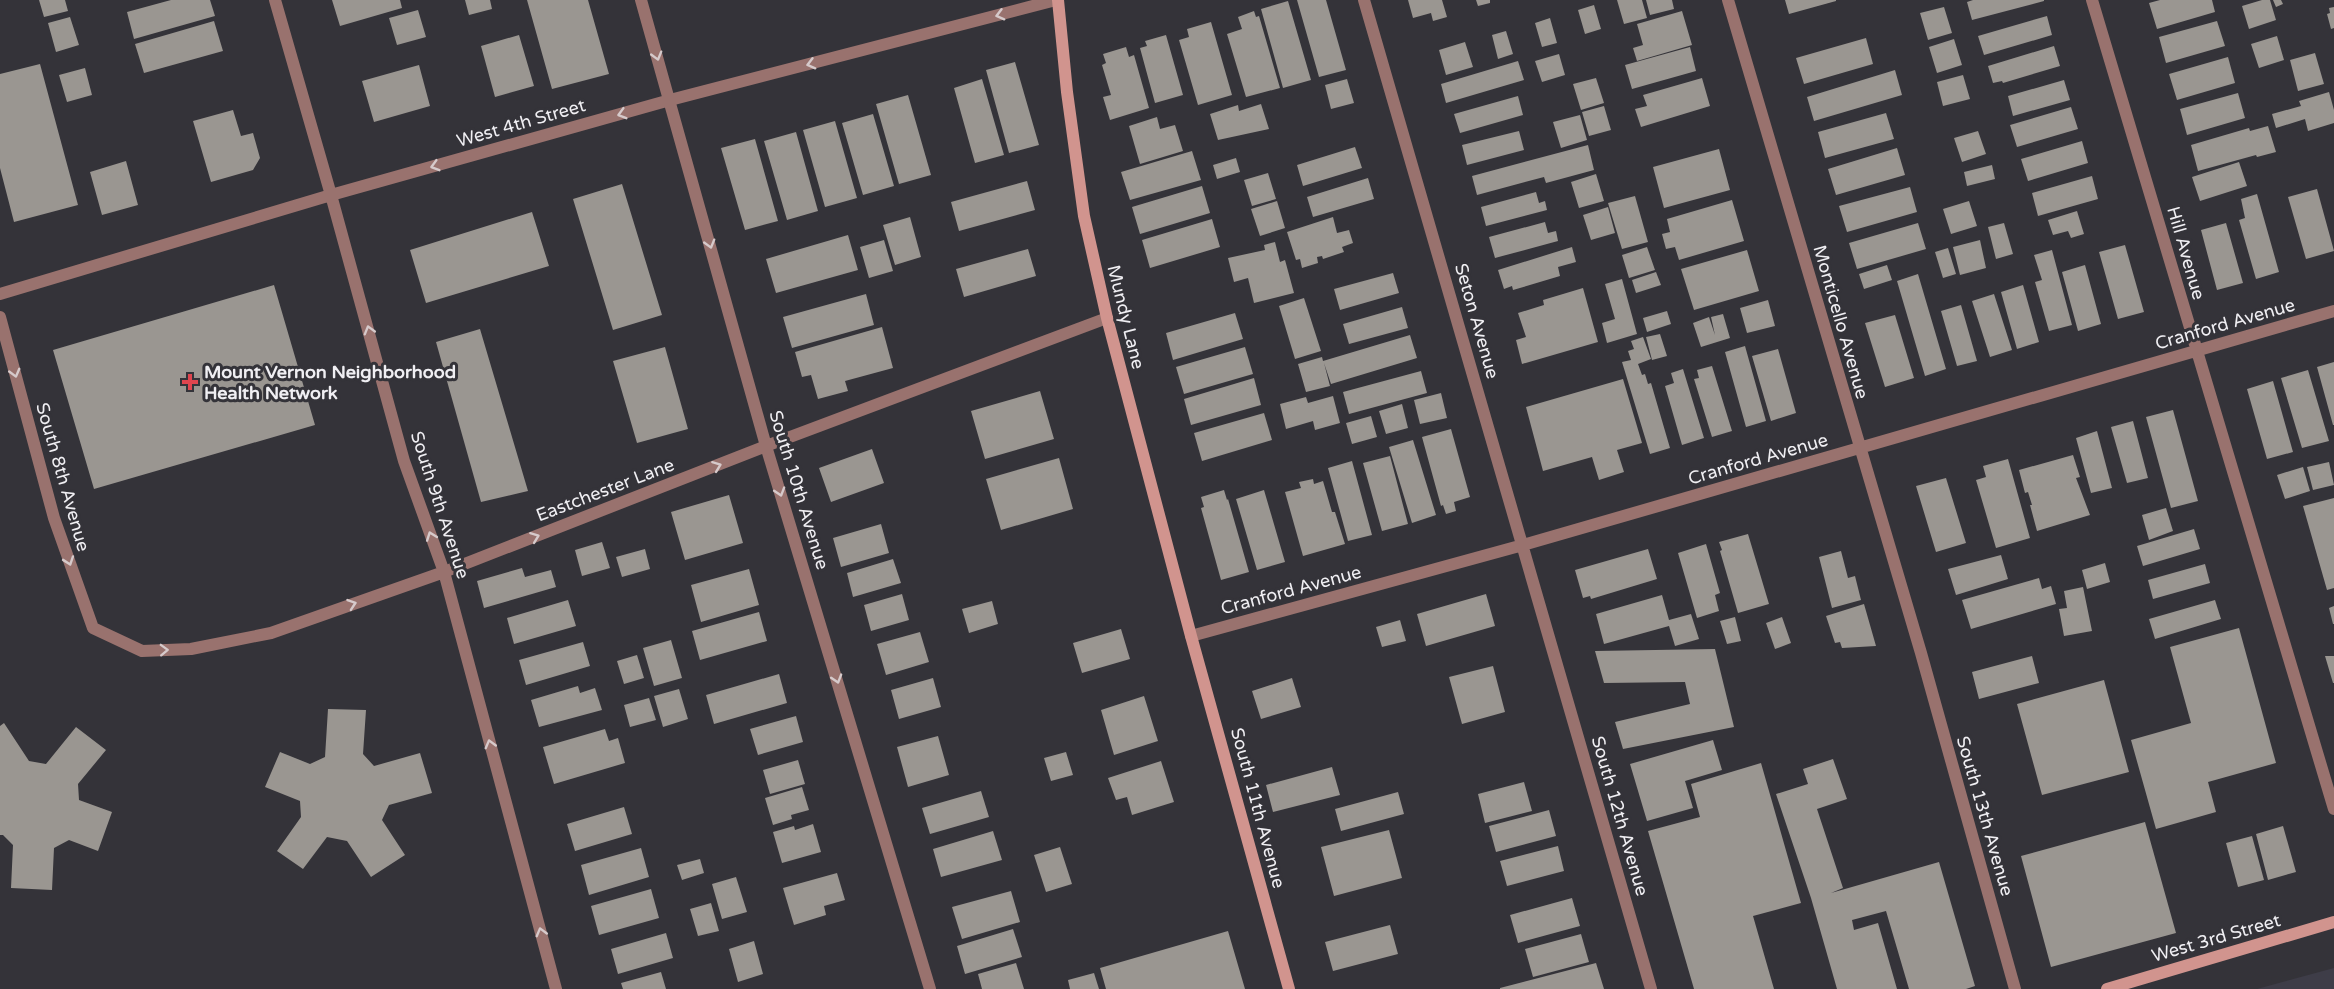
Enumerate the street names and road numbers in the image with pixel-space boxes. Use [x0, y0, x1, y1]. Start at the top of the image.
street label: West 4th Street [454, 94, 588, 152]
street label: Hill Avenue [2162, 204, 2210, 302]
street label: Monticello Avenue [1809, 243, 1873, 401]
street label: Seton Avenue [1450, 261, 1504, 381]
street label: Mundy Lane [1102, 263, 1150, 371]
street label: Cranford Avenue [2153, 294, 2297, 354]
street label: South 8th Avenue [31, 400, 95, 554]
street label: South 10th Avenue [764, 408, 834, 572]
street label: South 9th Avenue [406, 428, 474, 582]
street label: Cranford Avenue [1686, 429, 1830, 489]
street label: Eastchester Lane [533, 454, 677, 526]
street label: Cranford Avenue [1218, 561, 1364, 619]
street label: South 11th Avenue [1226, 725, 1290, 891]
street label: South 12th Avenue [1587, 734, 1653, 898]
street label: South 13th Avenue [1952, 734, 2018, 898]
street label: West 3rd Street [2149, 909, 2283, 967]

